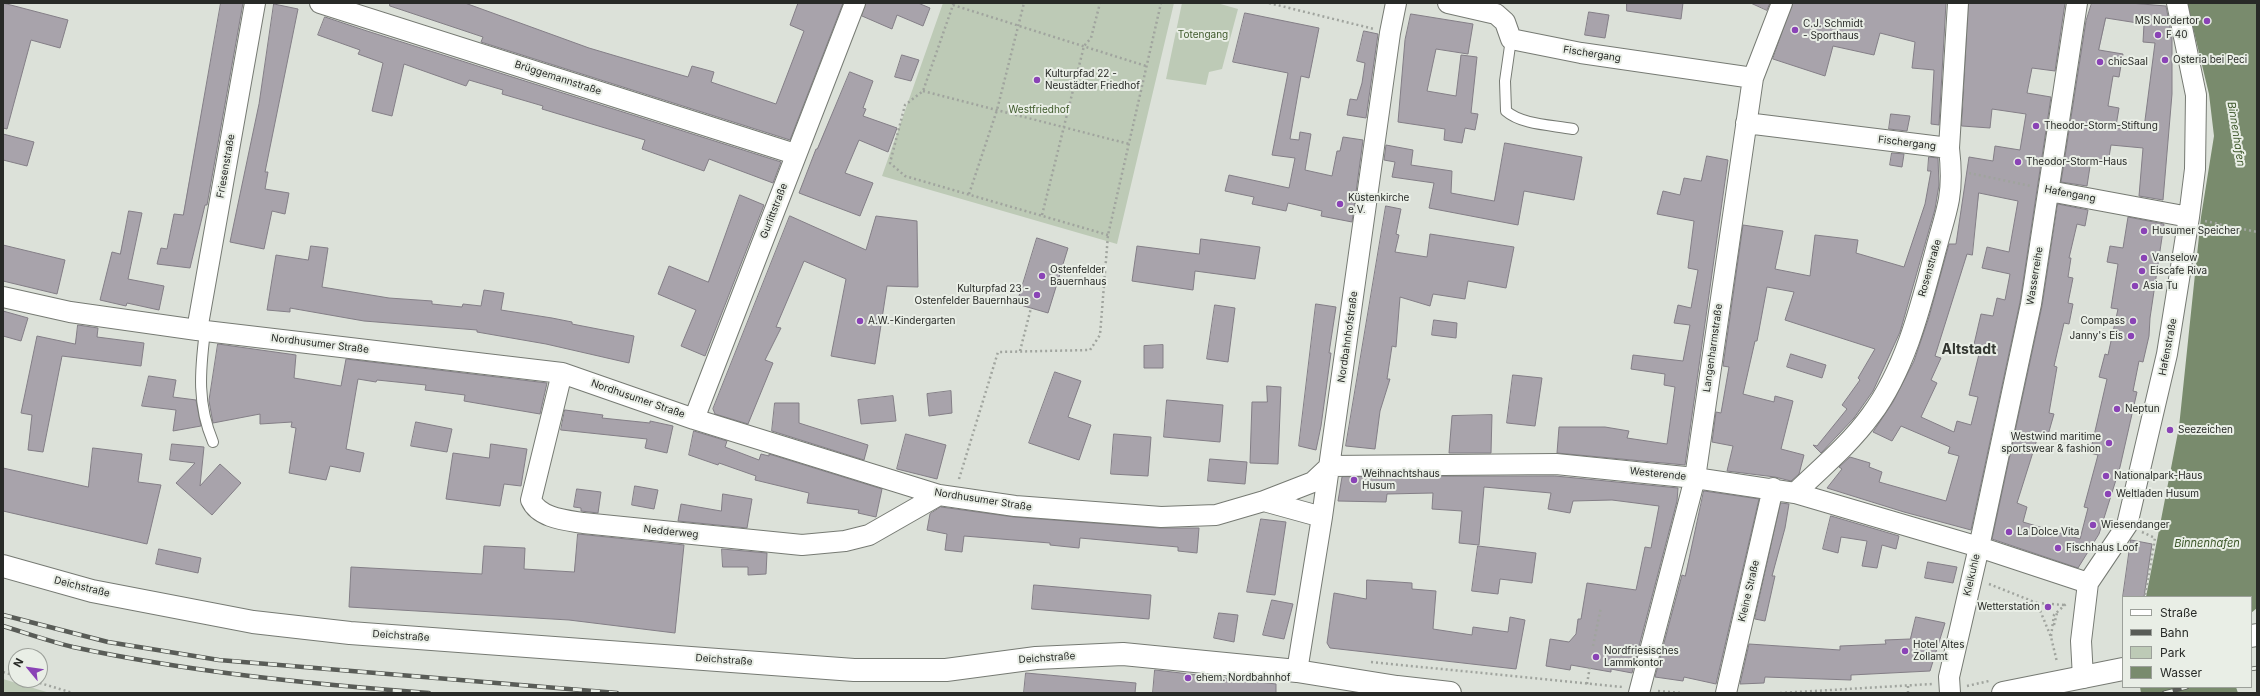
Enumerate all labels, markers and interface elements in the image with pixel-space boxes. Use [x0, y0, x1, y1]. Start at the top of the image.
place label: MS Nordertor [2135, 15, 2199, 27]
marker: MS Nordertor [2202, 16, 2212, 26]
place label: C.J. Schmidt - Sporthaus [1803, 18, 1863, 42]
marker: C.J. Schmidt - Sporthaus [1790, 25, 1800, 35]
park label: Totengang [1178, 29, 1228, 41]
place label: F 40 [2166, 29, 2187, 41]
marker: F 40 [2153, 30, 2163, 40]
street label: Fischergang [1562, 44, 1622, 64]
place label: Osteria bei Peci [2173, 54, 2247, 66]
marker: Osteria bei Peci [2160, 55, 2170, 65]
place label: chicSaal [2108, 56, 2148, 68]
marker: chicSaal [2095, 57, 2105, 67]
street label: Brüggemannstraße [513, 58, 603, 98]
place label: Kulturpfad 22 - Neustädter Friedhof [1045, 68, 1140, 92]
marker: Kulturpfad 22 - Neustädter Friedhof [1032, 75, 1042, 85]
water label: Binnenhafen [2224, 101, 2248, 167]
park label: Westfriedhof [1008, 104, 1070, 116]
place label: Theodor-Storm-Stiftung [2044, 120, 2158, 132]
marker: Theodor-Storm-Stiftung [2031, 121, 2041, 131]
street label: Friesenstraße [214, 133, 238, 199]
street label: Fischergang [1877, 133, 1937, 153]
place label: Theodor-Storm-Haus [2026, 156, 2127, 168]
marker: Theodor-Storm-Haus [2013, 157, 2023, 167]
street label: Gurlittstraße [758, 182, 790, 240]
street label: Hafengang [2043, 183, 2097, 205]
place label: Küstenkirche e.V. [1348, 192, 1409, 216]
marker: Küstenkirche e.V. [1335, 199, 1345, 209]
place label: Husumer Speicher [2152, 225, 2240, 237]
marker: Husumer Speicher [2139, 226, 2149, 236]
street label: Rosenstraße [1916, 238, 1944, 298]
street label: Wasserreihe [2024, 246, 2046, 306]
place label: Vanselow [2152, 252, 2197, 264]
marker: Vanselow [2139, 253, 2149, 263]
place label: Ostenfelder Bauernhaus [1050, 264, 1106, 288]
place label: Eiscafe Riva [2150, 265, 2207, 277]
marker: Eiscafe Riva [2137, 266, 2147, 276]
marker: Ostenfelder Bauernhaus [1037, 271, 1047, 281]
place label: Asia Tu [2143, 280, 2178, 292]
marker: Asia Tu [2130, 281, 2140, 291]
place label: Kulturpfad 23 - Ostenfelder Bauernhaus [915, 283, 1029, 306]
marker: Kulturpfad 23 - Ostenfelder Bauernhaus [1032, 290, 1042, 300]
street label: Nordbahnhofstraße [1336, 291, 1360, 383]
street label: Langenharmstraße [1701, 303, 1725, 393]
place label: A.W.-Kindergarten [868, 315, 955, 327]
place label: Compass [2081, 315, 2125, 327]
marker: A.W.-Kindergarten [855, 316, 865, 326]
marker: Compass [2128, 316, 2138, 326]
street label: Hafenstraße [2157, 317, 2179, 377]
place label: Janny's Eis [2070, 330, 2123, 342]
marker: Janny's Eis [2126, 331, 2136, 341]
street label: Nordhusumer Straße [270, 332, 370, 356]
district label: Altstadt [1942, 342, 1996, 358]
street label: Nordhusumer Straße [589, 377, 687, 421]
place label: Neptun [2125, 403, 2160, 415]
marker: Neptun [2112, 404, 2122, 414]
place label: Seezeichen [2178, 424, 2233, 436]
marker: Seezeichen [2165, 425, 2175, 435]
place label: Westwind maritime sportswear & fashion [2001, 431, 2101, 454]
marker: Westwind maritime sportswear & fashion [2104, 438, 2114, 448]
street label: Westerende [1629, 465, 1687, 483]
place label: Weihnachtshaus Husum [1362, 468, 1440, 492]
place label: Nationalpark-Haus [2114, 470, 2202, 482]
marker: Nationalpark-Haus [2101, 471, 2111, 481]
marker: Weihnachtshaus Husum [1349, 475, 1359, 485]
street label: Nordhusumer Straße [933, 486, 1033, 514]
place label: Weltladen Husum [2116, 488, 2199, 500]
marker: Weltladen Husum [2103, 489, 2113, 499]
place label: Wiesendanger [2101, 519, 2169, 531]
marker: Wiesendanger [2088, 520, 2098, 530]
street label: Nedderweg [643, 523, 699, 541]
place label: La Dolce Vita [2017, 526, 2079, 538]
marker: La Dolce Vita [2004, 527, 2014, 537]
water label: Binnenhafen [2174, 537, 2240, 551]
place label: Fischhaus Loof [2066, 542, 2138, 554]
marker: Fischhaus Loof [2053, 543, 2063, 553]
street label: Kleikuhle [1961, 553, 1983, 597]
street label: Kleine Straße [1736, 559, 1762, 623]
street label: Deichstraße [53, 574, 111, 600]
legend [2122, 596, 2252, 688]
place label: Wetterstation [1977, 601, 2040, 613]
marker: Wetterstation [2043, 602, 2053, 612]
text: Straße [2160, 605, 2197, 620]
text: Bahn [2160, 625, 2189, 640]
street label: Deichstraße [372, 628, 430, 644]
place label: Hotel Altes Zollamt [1913, 639, 1964, 662]
place label: Nordfriesisches Lammkontor [1604, 645, 1679, 668]
text: Park [2160, 645, 2186, 660]
marker: Hotel Altes Zollamt [1900, 646, 1910, 656]
north arrow [8, 648, 48, 688]
street label: Deichstraße [1018, 650, 1076, 666]
street label: Deichstraße [695, 652, 753, 668]
marker: Nordfriesisches Lammkontor [1591, 652, 1601, 662]
text: N [10, 656, 27, 670]
text: Wasser [2160, 665, 2202, 680]
place label: ehem. Nordbahnhof [1196, 672, 1291, 684]
marker: ehem. Nordbahnhof [1183, 673, 1193, 683]

